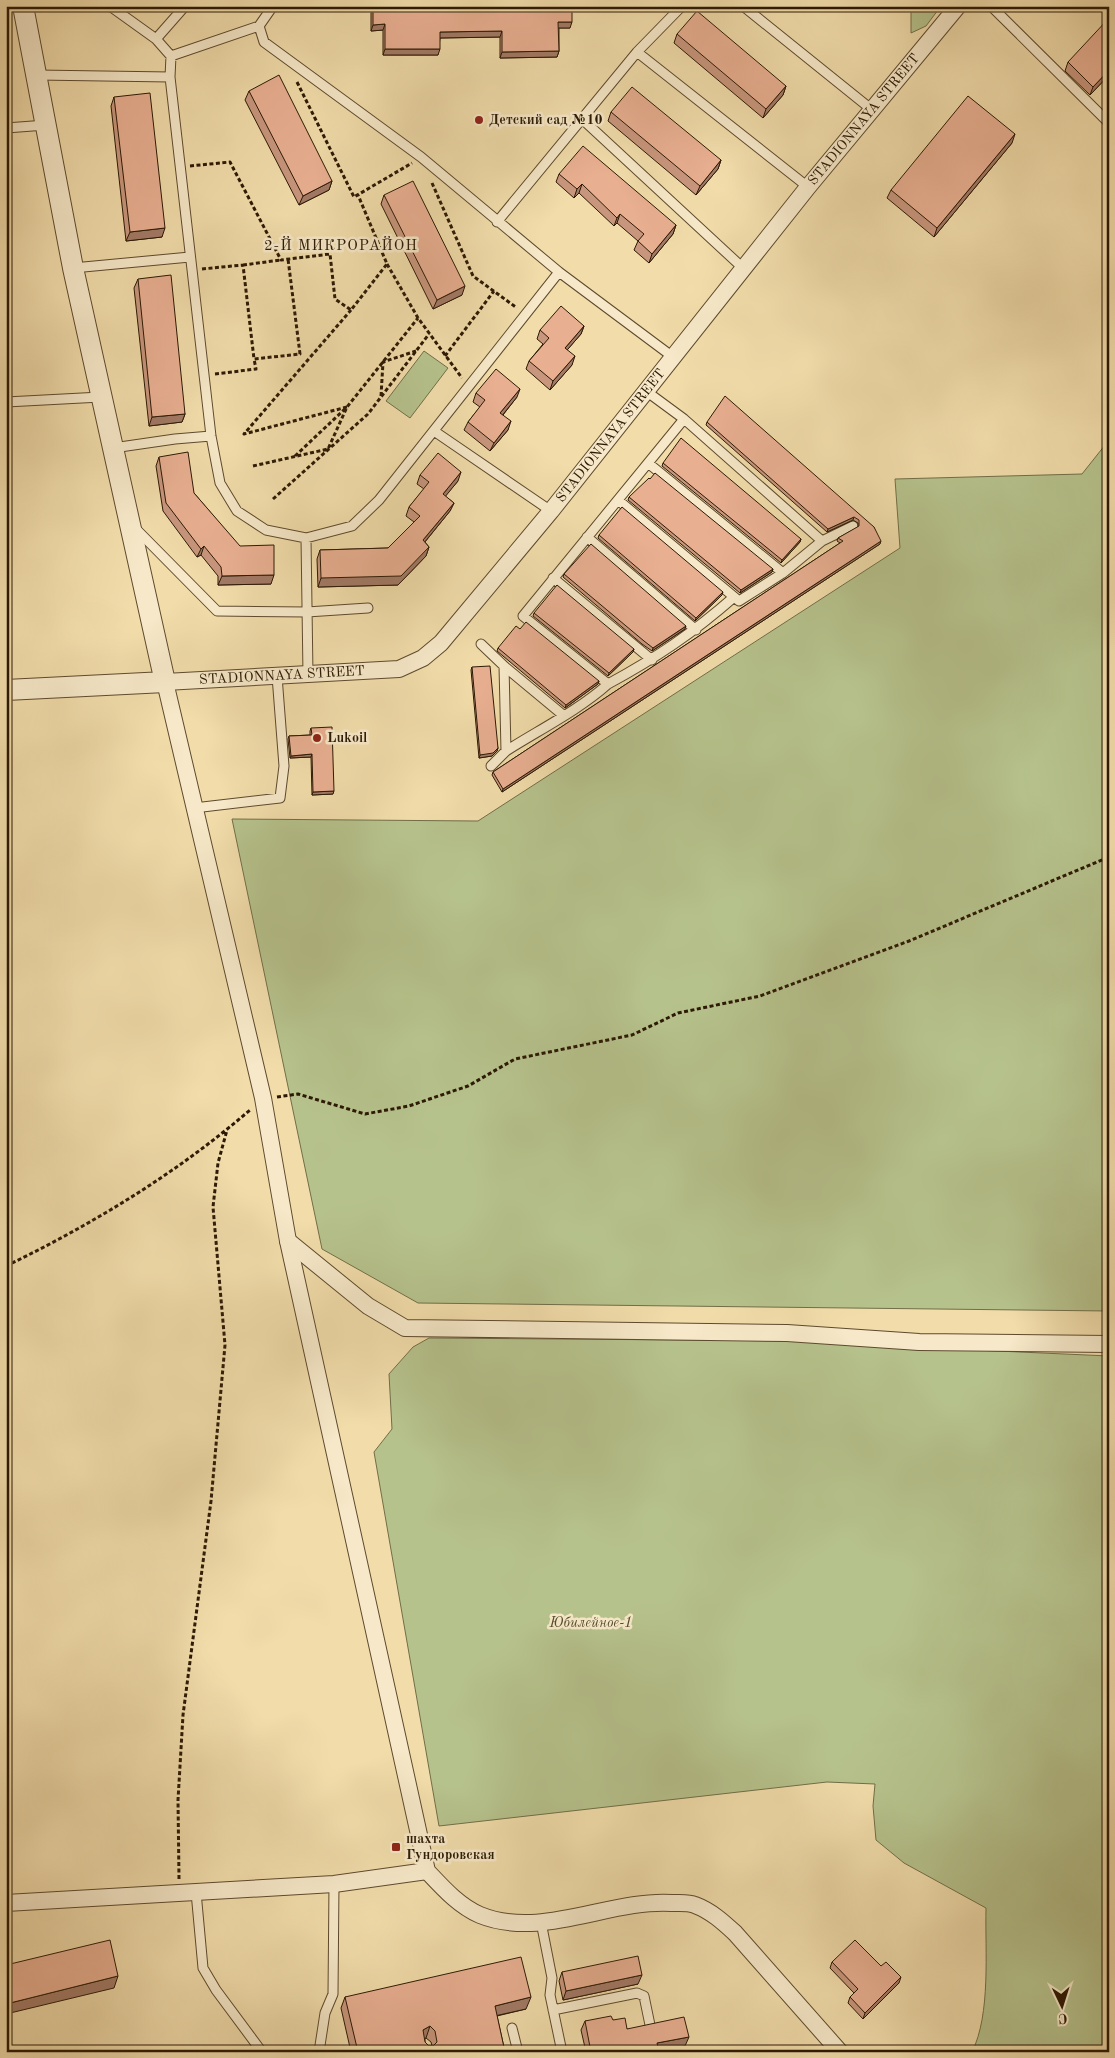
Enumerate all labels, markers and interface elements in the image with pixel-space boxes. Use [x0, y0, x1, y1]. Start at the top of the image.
street label: STADIONNAYA STREET [805, 51, 922, 188]
place label: Детский сад №10 [489, 113, 603, 127]
marker: Детский сад №10 [473, 114, 485, 126]
district label: 2-Й МИКРОРАЙОН [264, 235, 418, 254]
street label: STADIONNAYA STREET [554, 366, 668, 505]
street label: STADIONNAYA STREET [199, 664, 365, 687]
place label: Lukoil [327, 731, 367, 745]
marker: Lukoil [311, 732, 323, 744]
park label: Юбилейное-1 [549, 1615, 632, 1630]
place label: шахта Гундоровская [406, 1832, 495, 1862]
marker: шахта Гундоровская [390, 1841, 402, 1853]
north arrow [1038, 1980, 1088, 2030]
text: С [1058, 2011, 1068, 2025]

